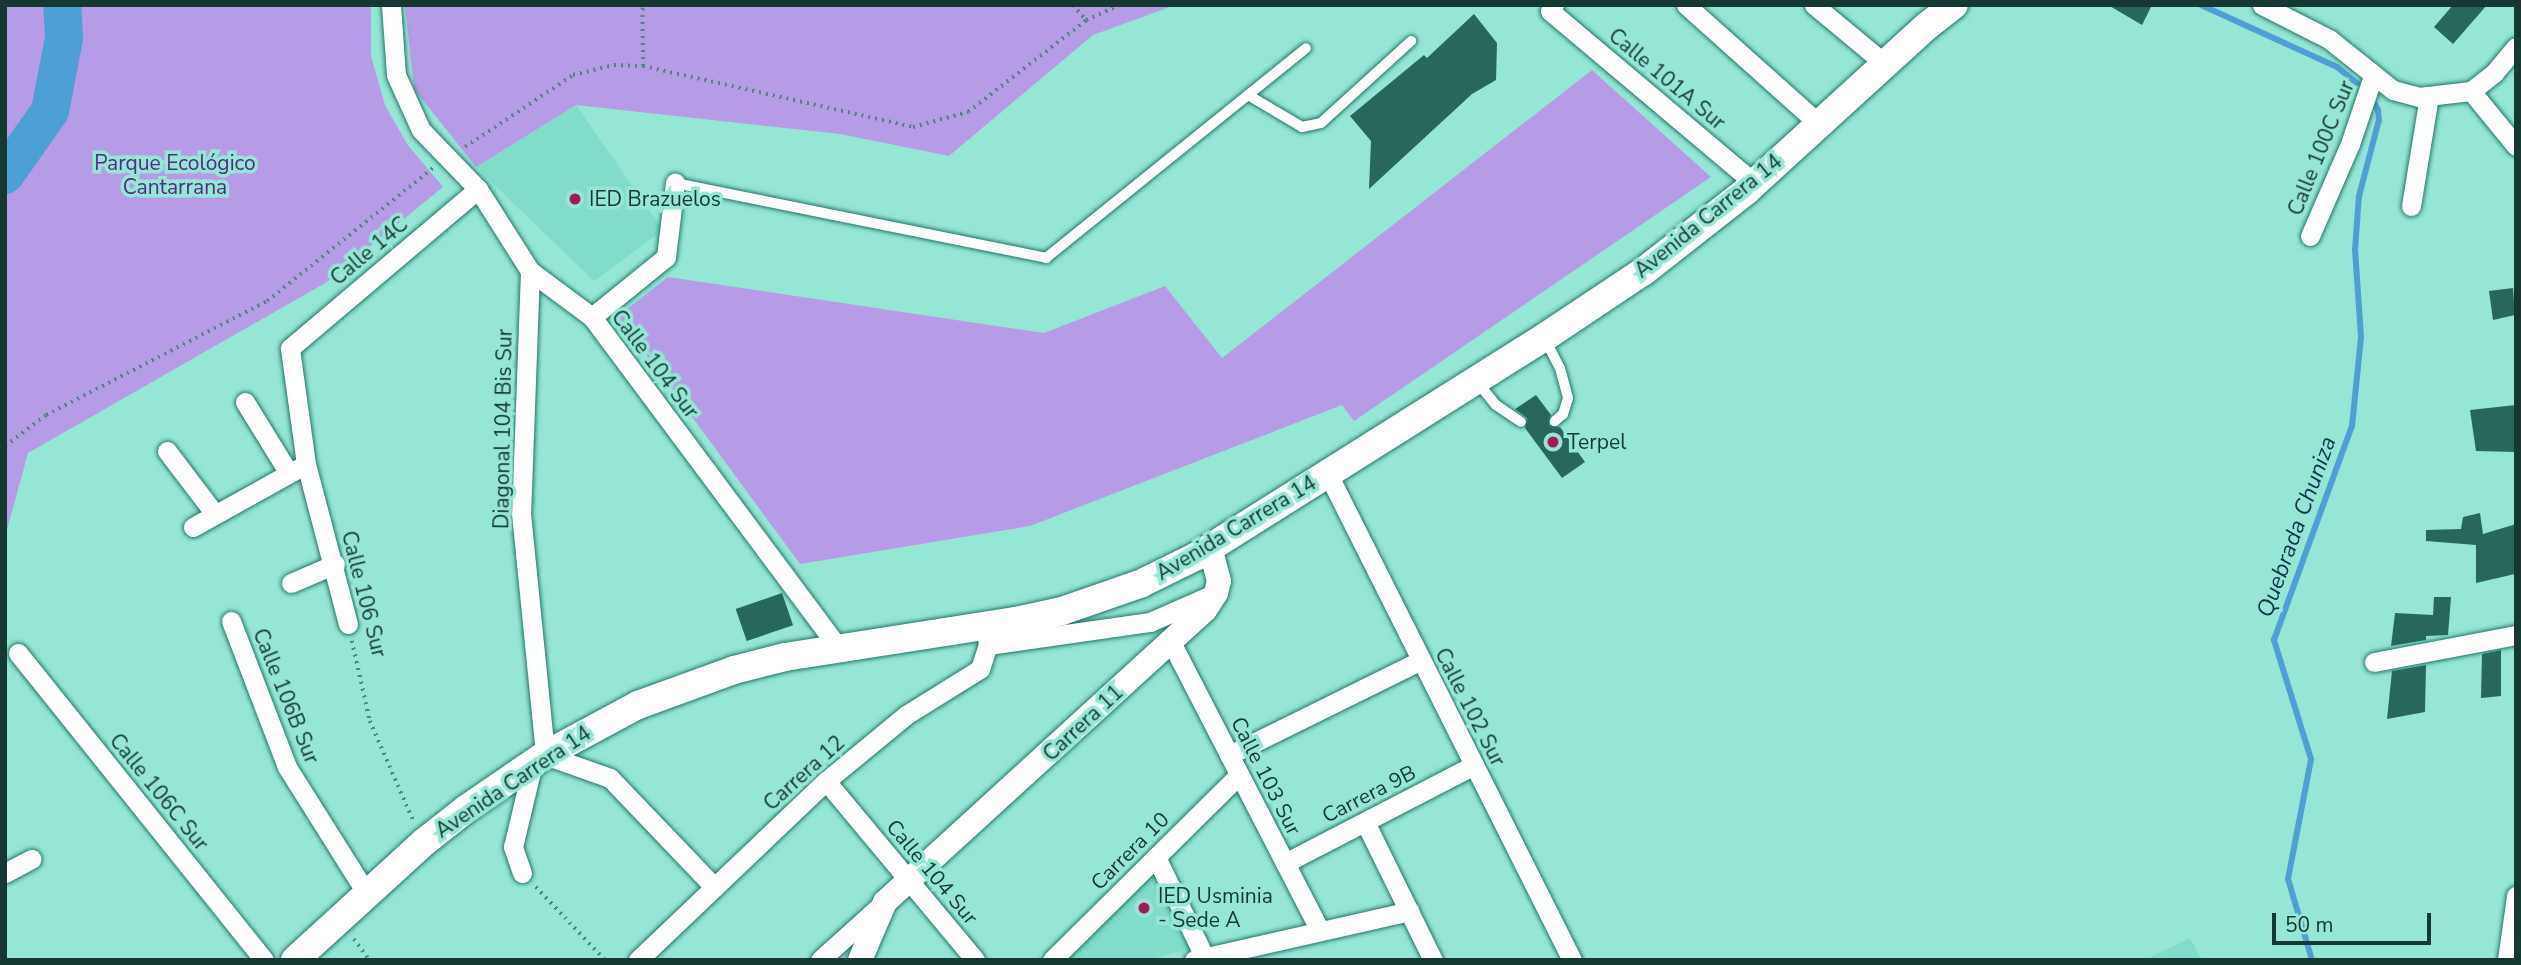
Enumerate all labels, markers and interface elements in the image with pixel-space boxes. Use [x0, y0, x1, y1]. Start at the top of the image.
street label: Calle 101A Sur [1604, 23, 1730, 135]
street label: Calle 100C Sur [2282, 77, 2360, 219]
street label: Avenida Carrera 14 [1629, 149, 1787, 283]
park label: Parque Ecológico Cantarrana [94, 150, 256, 200]
place label: IED Brazuelos [589, 186, 721, 212]
marker: IED Brazuelos [567, 191, 583, 207]
street label: Calle 14C [325, 211, 413, 291]
street label: Calle 104 Sur [606, 305, 704, 423]
street label: Diagonal 104 Bis Sur [489, 329, 517, 529]
place label: Terpel [1567, 429, 1626, 455]
water label: Quebrada Chuniza [2251, 433, 2343, 621]
marker: Terpel [1545, 434, 1561, 450]
street label: Avenida Carrera 14 [1151, 470, 1321, 586]
street label: Calle 106 Sur [336, 528, 392, 660]
street label: Calle 106B Sur [247, 625, 325, 767]
street label: Calle 102 Sur [1429, 644, 1511, 770]
street label: Carrera 11 [1038, 680, 1128, 766]
street label: Calle 103 Sur [1225, 713, 1307, 839]
street label: Avenida Carrera 14 [430, 721, 596, 843]
street label: Calle 106C Sur [104, 728, 214, 856]
street label: Carrera 12 [758, 730, 850, 816]
street label: Carrera 9B [1318, 760, 1420, 828]
street label: Carrera 10 [1086, 807, 1174, 895]
street label: Calle 104 Sur [881, 814, 983, 930]
place label: IED Usminia - Sede A [1158, 883, 1273, 933]
scale bar [2276, 898, 2435, 942]
marker: IED Usminia - Sede A [1136, 900, 1152, 916]
text: 50 m [2285, 911, 2334, 939]

